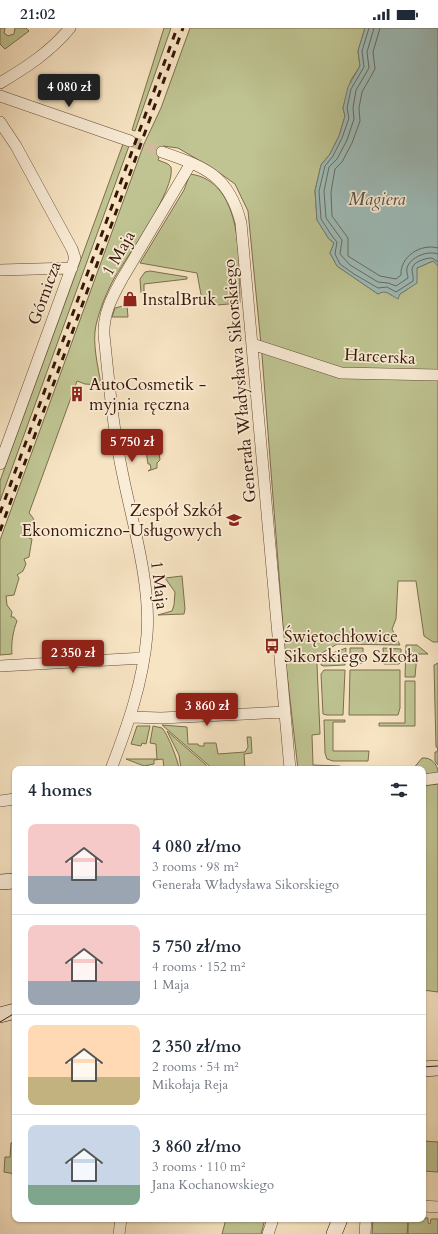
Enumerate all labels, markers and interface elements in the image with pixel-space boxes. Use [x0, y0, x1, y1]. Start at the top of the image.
text: 21:02 [20, 4, 55, 24]
pin: 4 080 zł [28, 74, 110, 108]
text: 4 080 zł [47, 78, 91, 96]
water label: Magiera [348, 187, 406, 212]
street label: 1 Maja [96, 226, 141, 280]
street label: Górnicza [22, 258, 67, 328]
street label: Generała Władysława Sikorskiego [217, 258, 262, 504]
place label: InstalBruk [142, 288, 217, 311]
shop icon: InstalBruk [121, 290, 139, 308]
street label: Harcerska [344, 343, 417, 370]
place label: AutoCosmetik - myjnia ręczna [89, 373, 206, 416]
building icon: AutoCosmetik - myjnia ręczna [68, 385, 86, 403]
pin: 5 750 zł [91, 429, 173, 463]
text: 5 750 zł [110, 433, 154, 451]
place label: Zespół Szkół Ekonomiczno-Usługowych [21, 499, 223, 542]
school or university icon: Zespół Szkół Ekonomiczno-Usługowych [225, 511, 243, 529]
street label: 1 Maja [145, 559, 174, 611]
place label: Świętochłowice Sikorskiego Szkoła [284, 625, 419, 668]
bus stop icon: Świętochłowice Sikorskiego Szkoła [263, 637, 281, 655]
pin: 2 350 zł [32, 640, 114, 674]
text: 2 350 zł [51, 644, 95, 662]
pin: 3 860 zł [166, 693, 248, 727]
text: 3 860 zł [185, 697, 229, 715]
text: 4 homes [28, 779, 92, 802]
icon: filters [388, 779, 410, 801]
text: 4 080 zł/mo [152, 835, 241, 858]
icon: home [60, 840, 108, 888]
text: 3 rooms · 98 m² [152, 858, 239, 876]
text: Generała Władysława Sikorskiego [152, 876, 339, 894]
text: 5 750 zł/mo [152, 935, 241, 958]
icon: home [60, 941, 108, 989]
text: 4 rooms · 152 m² [152, 958, 245, 976]
text: 1 Maja [152, 976, 189, 994]
text: 2 350 zł/mo [152, 1035, 241, 1058]
icon: home [60, 1041, 108, 1089]
text: 2 rooms · 54 m² [152, 1058, 239, 1076]
text: Mikołaja Reja [152, 1076, 228, 1094]
text: 3 860 zł/mo [152, 1135, 241, 1158]
icon: home [60, 1141, 108, 1189]
text: 3 rooms · 110 m² [152, 1158, 245, 1176]
text: Jana Kochanowskiego [152, 1176, 274, 1194]

